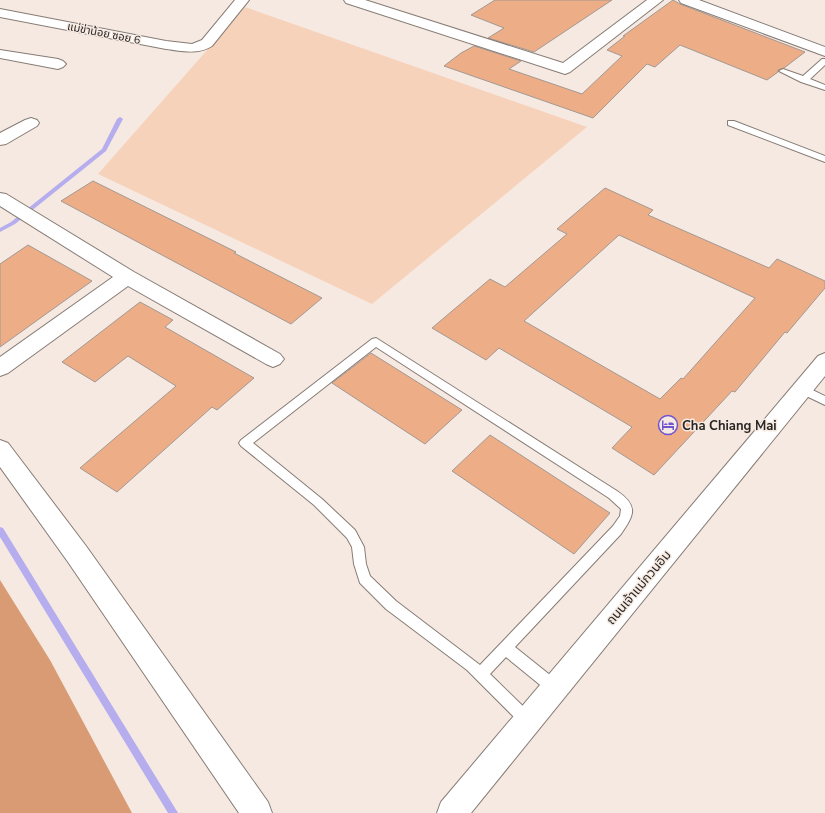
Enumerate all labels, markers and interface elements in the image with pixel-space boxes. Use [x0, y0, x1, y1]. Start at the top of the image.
street label: แม่ข่าน้อย ซอย 6 [66, 19, 142, 48]
hotel icon: Cha Chiang Mai [657, 414, 679, 436]
place label: Cha Chiang Mai [682, 417, 777, 435]
street label: ถนนเจ้าแม่กวนอิม [602, 546, 675, 629]

